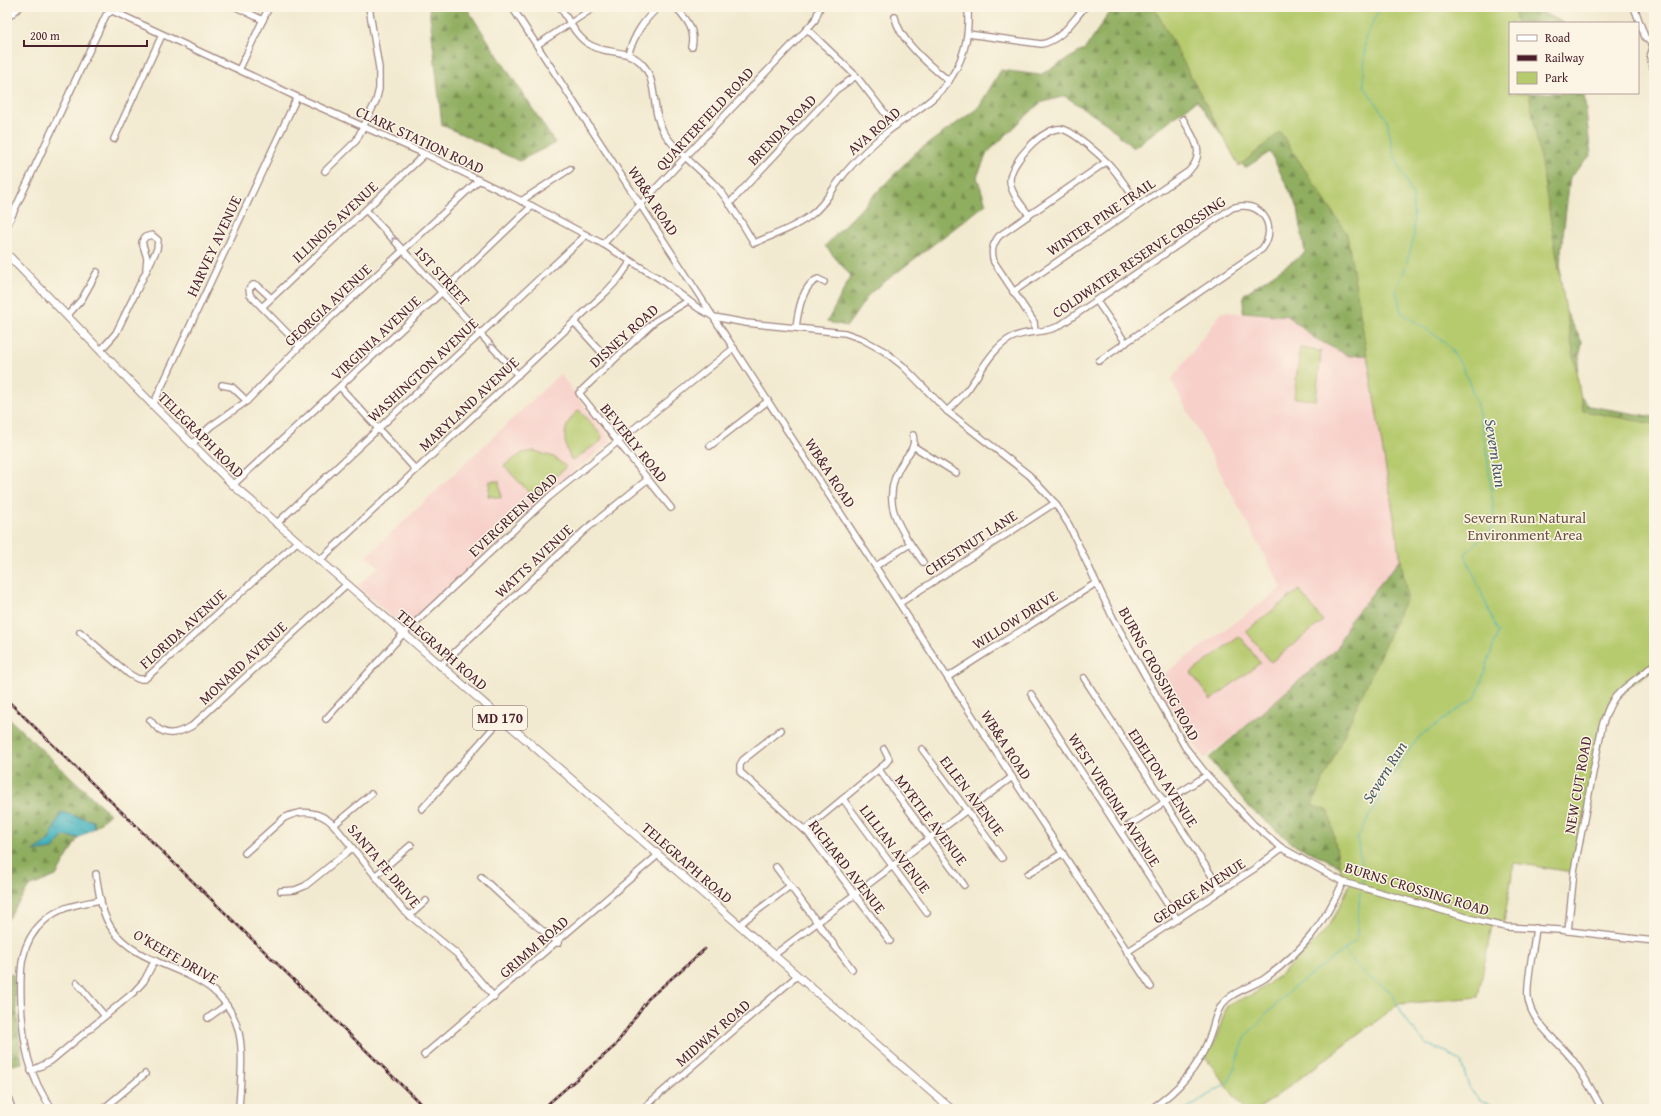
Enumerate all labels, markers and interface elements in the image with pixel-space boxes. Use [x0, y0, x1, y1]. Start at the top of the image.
scale bar [24, 22, 147, 48]
legend [1509, 22, 1639, 94]
text: 200 m [30, 27, 60, 44]
text: Road [1545, 29, 1571, 46]
text: Railway [1545, 49, 1584, 66]
street label: QUARTERFIELD ROAD [651, 62, 758, 175]
text: Park [1545, 69, 1569, 86]
street label: BRENDA ROAD [742, 90, 821, 170]
street label: CLARK STATION ROAD [353, 101, 488, 179]
street label: AVA ROAD [843, 102, 905, 160]
street label: WB&A ROAD [623, 162, 684, 240]
street label: WINTER PINE TRAIL [1042, 172, 1160, 261]
street label: ILLINOIS AVENUE [287, 176, 383, 267]
street label: COLDWATER RESERVE CROSSING [1048, 190, 1230, 323]
street label: HARVEY AVENUE [181, 191, 246, 300]
one-way arrow [391, 238, 398, 245]
street label: 1ST STREET [410, 241, 475, 311]
street label: GEORGIA AVENUE [279, 258, 376, 351]
street label: VIRGINIA AVENUE [326, 290, 426, 385]
street label: DISNEY ROAD [585, 299, 663, 372]
street label: WASHINGTON AVENUE [363, 312, 483, 427]
one-way arrow [488, 343, 496, 351]
street label: MARYLAND AVENUE [414, 351, 524, 456]
street label: TELEGRAPH ROAD [154, 387, 249, 482]
street label: BEVERLY ROAD [596, 399, 673, 487]
water label: Severn Run [1479, 417, 1513, 489]
street label: WB&A ROAD [800, 434, 861, 512]
street label: EVERGREEN ROAD [463, 468, 562, 562]
street label: CHESTNUT LANE [920, 505, 1021, 580]
park label: Severn Run Natural Environment Area [1464, 507, 1586, 545]
street label: WATTS AVENUE [490, 519, 578, 602]
street label: FLORIDA AVENUE [135, 584, 231, 673]
street label: WILLOW DRIVE [968, 585, 1062, 654]
street label: BURNS CROSSING ROAD [1114, 603, 1205, 744]
street label: TELEGRAPH ROAD [392, 604, 492, 695]
street label: MONARD AVENUE [194, 616, 292, 709]
road number: MD 170 [473, 706, 527, 730]
street label: WB&A ROAD [976, 706, 1037, 784]
street label: EDELTON AVENUE [1124, 724, 1203, 832]
street label: WEST VIRGINIA AVENUE [1063, 729, 1166, 871]
street label: NEW CUT ROAD [1559, 734, 1596, 835]
water label: Severn Run [1355, 736, 1413, 808]
street label: ELLEN AVENUE [935, 751, 1010, 840]
street label: MYRTLE AVENUE [890, 770, 973, 870]
street label: LILLIAN AVENUE [855, 800, 936, 898]
street label: RICHARD AVENUE [804, 815, 891, 918]
street label: TELEGRAPH ROAD [637, 817, 737, 908]
street label: SANTA FE DRIVE [343, 819, 426, 913]
street label: GEORGE AVENUE [1148, 853, 1249, 928]
street label: BURNS CROSSING ROAD [1342, 857, 1492, 921]
street label: GRIMM ROAD [495, 911, 573, 983]
street label: O'KEEFE DRIVE [130, 924, 223, 990]
street label: MIDWAY ROAD [671, 994, 755, 1071]

